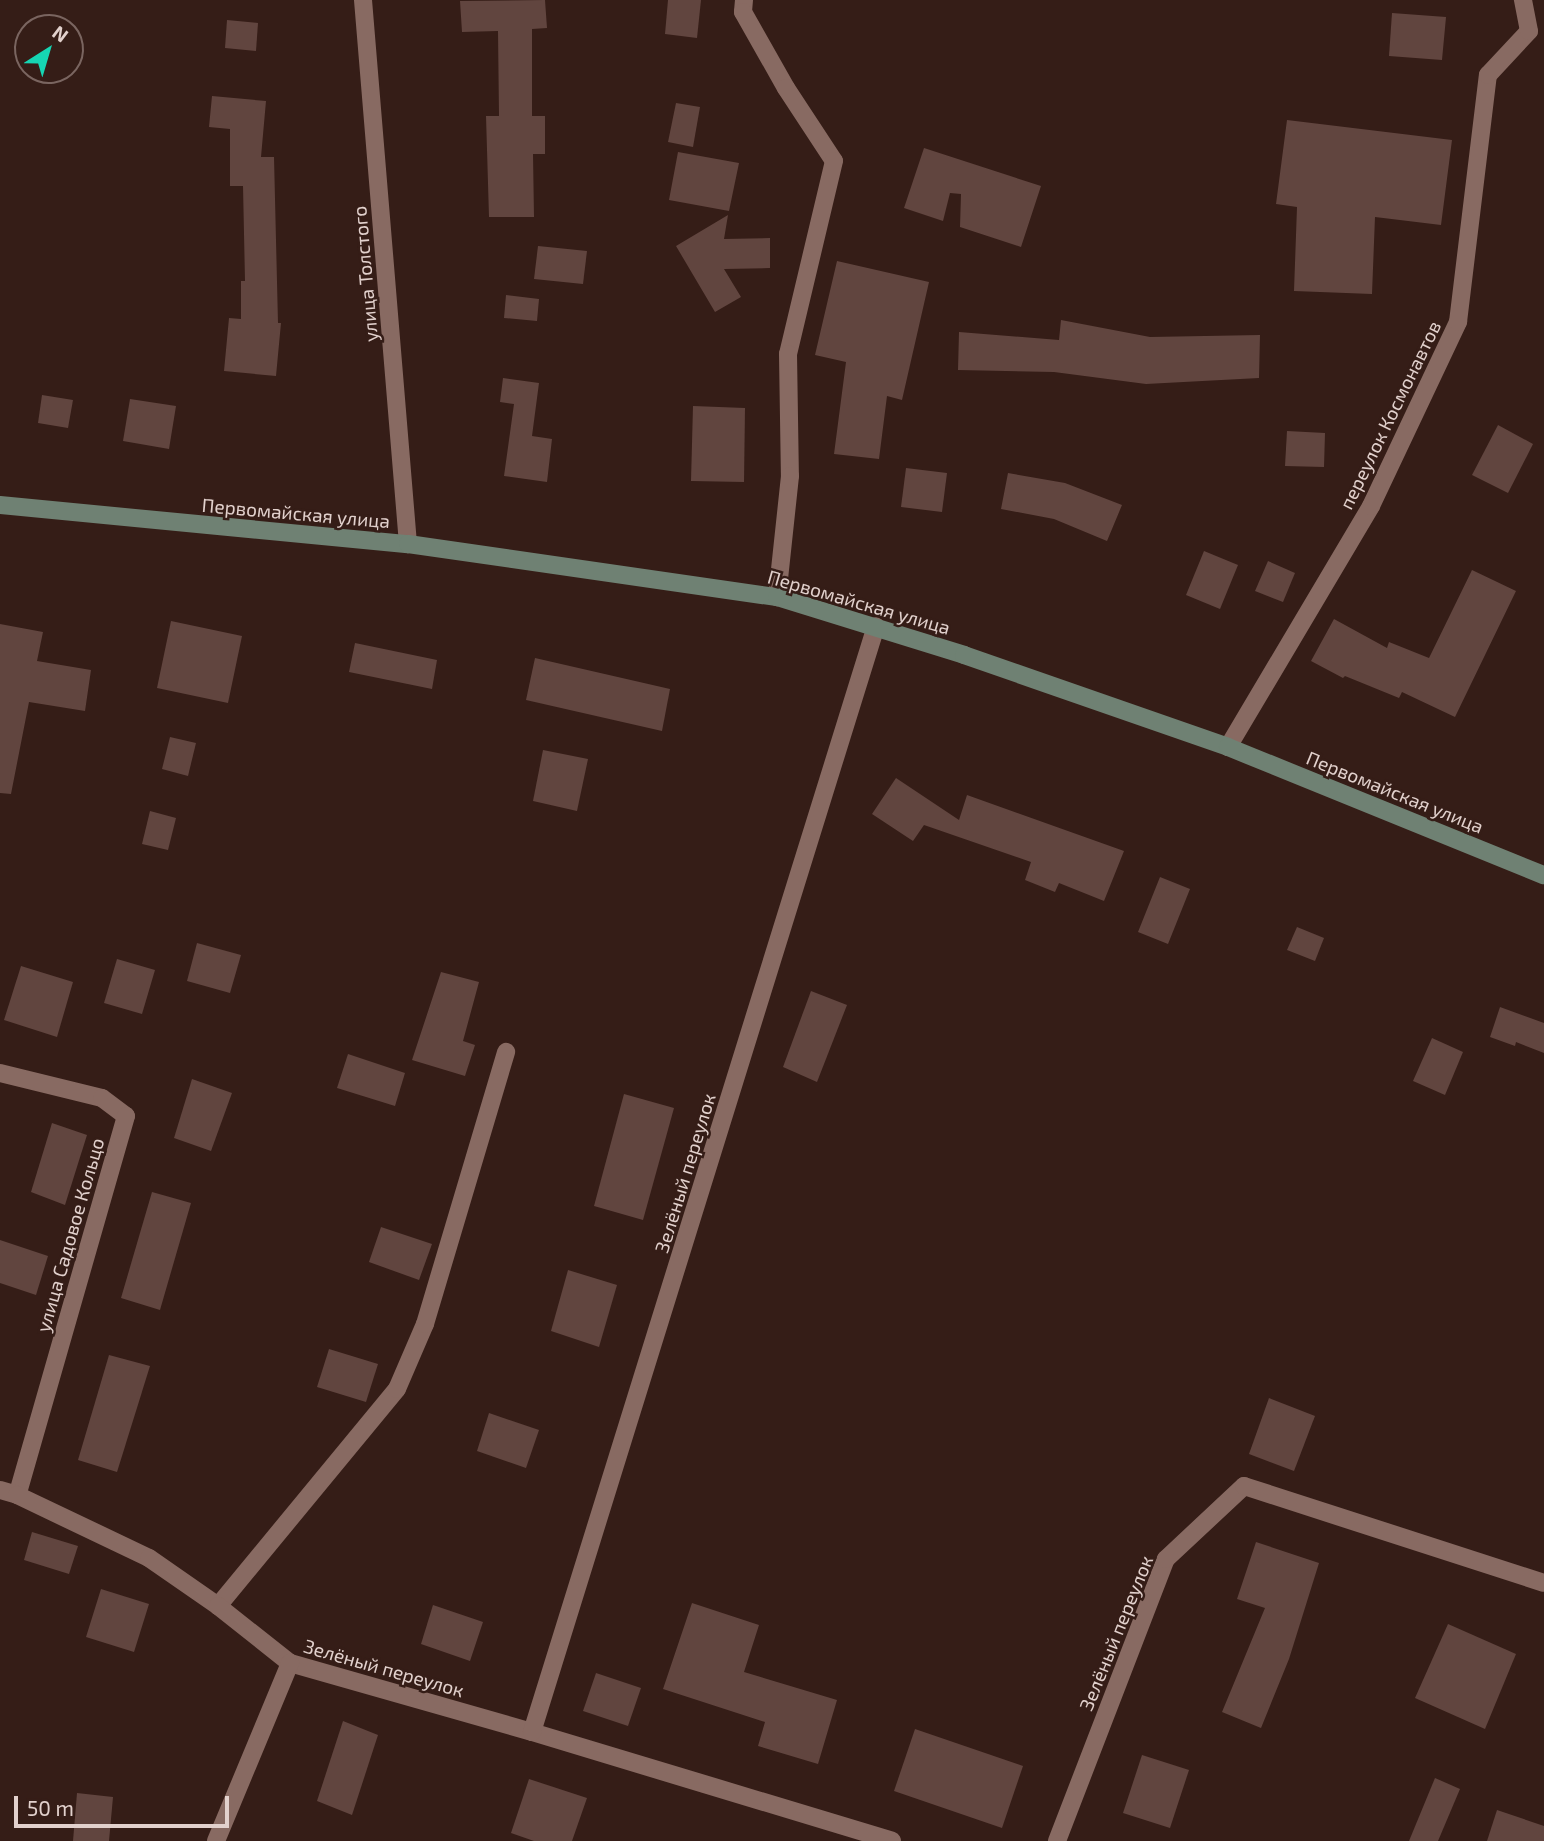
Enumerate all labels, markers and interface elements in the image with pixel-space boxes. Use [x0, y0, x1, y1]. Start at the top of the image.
north arrow [14, 14, 84, 84]
text: N [48, 20, 73, 47]
street label: улица Толстого [348, 205, 382, 343]
street label: переулок Космонавтов [1334, 317, 1446, 513]
street label: Первомайская улица [201, 493, 391, 533]
street label: Первомайская улица [765, 565, 953, 639]
street label: Первомайская улица [1303, 746, 1487, 838]
street label: Зелёный переулок [650, 1091, 720, 1255]
street label: улица Садовое Кольцо [31, 1135, 109, 1335]
street label: Зелёный переулок [1074, 1552, 1158, 1714]
street label: Зелёный переулок [301, 1634, 467, 1702]
scale bar [18, 1782, 233, 1826]
text: 50 m [27, 1795, 74, 1820]

